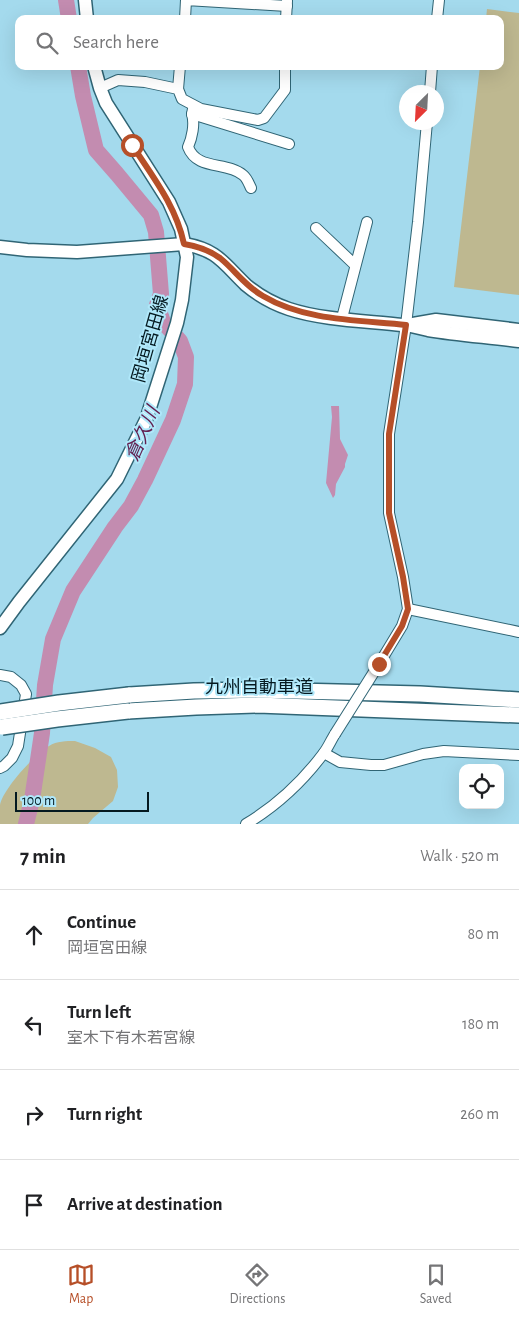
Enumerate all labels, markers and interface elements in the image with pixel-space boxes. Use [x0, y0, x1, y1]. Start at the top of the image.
search box [15, 15, 504, 70]
icon: search [33, 29, 61, 57]
text: Search here [73, 33, 159, 52]
north arrow [399, 85, 444, 130]
route start [121, 134, 144, 157]
street label: 岡垣宮田線 [128, 293, 172, 385]
water label: 倉久川 [122, 402, 164, 464]
route end [368, 653, 391, 676]
street label: 九州自動車道 [205, 677, 313, 697]
map controls [459, 764, 504, 809]
button: locate [459, 764, 504, 809]
scale bar [15, 789, 149, 812]
text: 100 m [22, 794, 55, 808]
text: 7 min [20, 846, 66, 867]
text: Walk · 520 m [420, 848, 499, 864]
text: Continue [67, 913, 136, 932]
icon: ahead [20, 921, 48, 949]
text: 80 m [468, 926, 499, 942]
text: 岡垣宮田線 [67, 940, 147, 956]
text: Turn left [67, 1003, 131, 1022]
icon: left [20, 1011, 48, 1039]
text: 180 m [462, 1016, 499, 1032]
text: 室木下有木若宮線 [67, 1030, 195, 1046]
icon: right [20, 1101, 48, 1129]
text: Turn right [67, 1105, 142, 1124]
text: 260 m [460, 1106, 499, 1122]
icon: arrive [20, 1191, 48, 1219]
text: Arrive at destination [67, 1195, 223, 1214]
tab: Map [67, 1261, 95, 1308]
tab: Directions [230, 1261, 285, 1308]
tab: Saved [420, 1261, 452, 1308]

